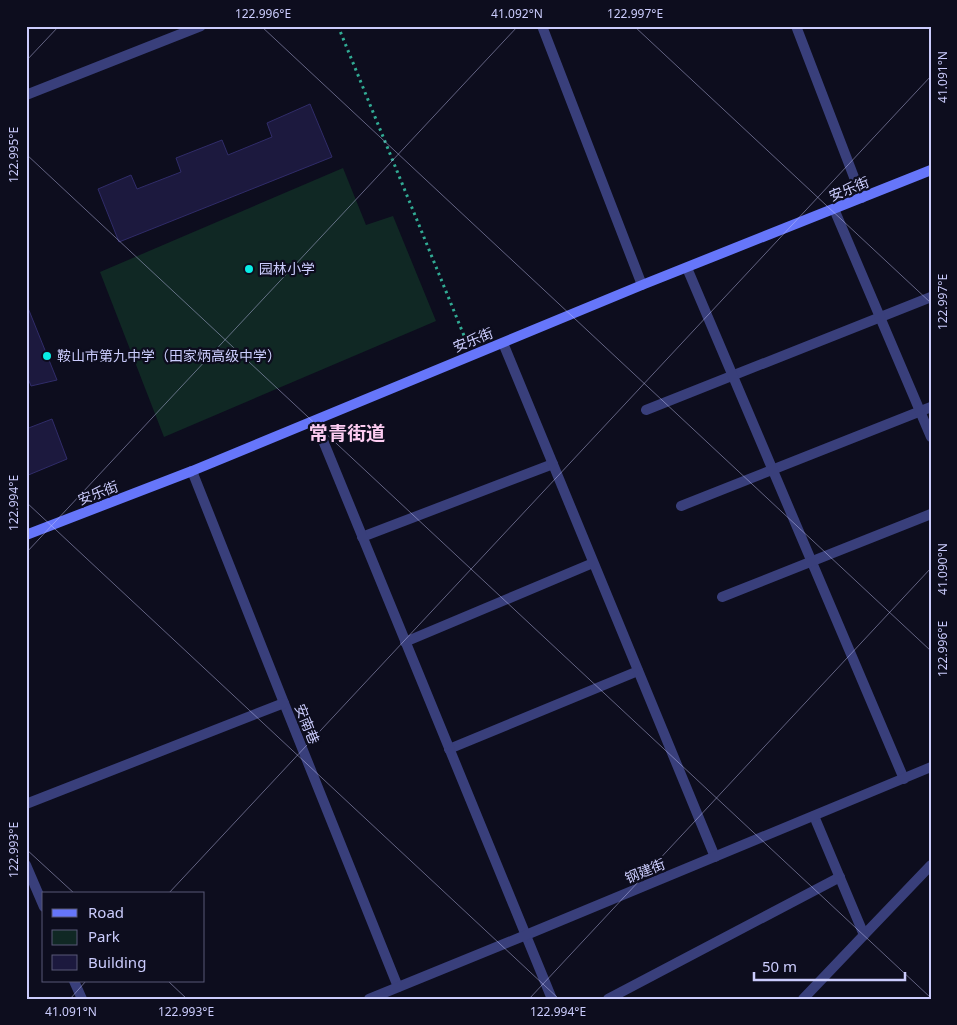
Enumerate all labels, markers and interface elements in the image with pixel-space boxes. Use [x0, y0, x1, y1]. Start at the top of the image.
text: 122.996°E [235, 5, 291, 22]
text: 41.092°N [491, 5, 543, 22]
text: 122.997°E [607, 5, 663, 22]
text: 41.091°N [934, 51, 951, 103]
text: 122.995°E [5, 127, 22, 183]
street label: 安乐街 [826, 172, 872, 205]
place label: 园林小学 [259, 259, 315, 278]
marker: 园林小学 [243, 263, 255, 275]
text: 122.997°E [934, 274, 951, 330]
street label: 安乐街 [450, 323, 496, 356]
place label: 鞍山市第九中学（田家炳高级中学） [57, 346, 281, 365]
marker: 鞍山市第九中学（田家炳高级中学） [41, 350, 53, 362]
district label: 常青街道 [309, 420, 385, 446]
text: 122.994°E [5, 475, 22, 531]
street label: 安乐街 [75, 476, 121, 509]
text: 41.090°N [934, 543, 951, 595]
text: 122.996°E [934, 621, 951, 677]
street label: 安南巷 [291, 701, 324, 747]
text: 122.993°E [5, 822, 22, 878]
street label: 钢建街 [622, 854, 668, 887]
legend [42, 892, 205, 982]
text: Road [88, 902, 124, 922]
text: Park [88, 926, 120, 946]
scale bar [754, 950, 906, 982]
text: Building [88, 952, 146, 972]
text: 50 m [762, 956, 797, 976]
text: 41.091°N [45, 1003, 97, 1020]
text: 122.993°E [158, 1003, 214, 1020]
text: 122.994°E [530, 1003, 586, 1020]

